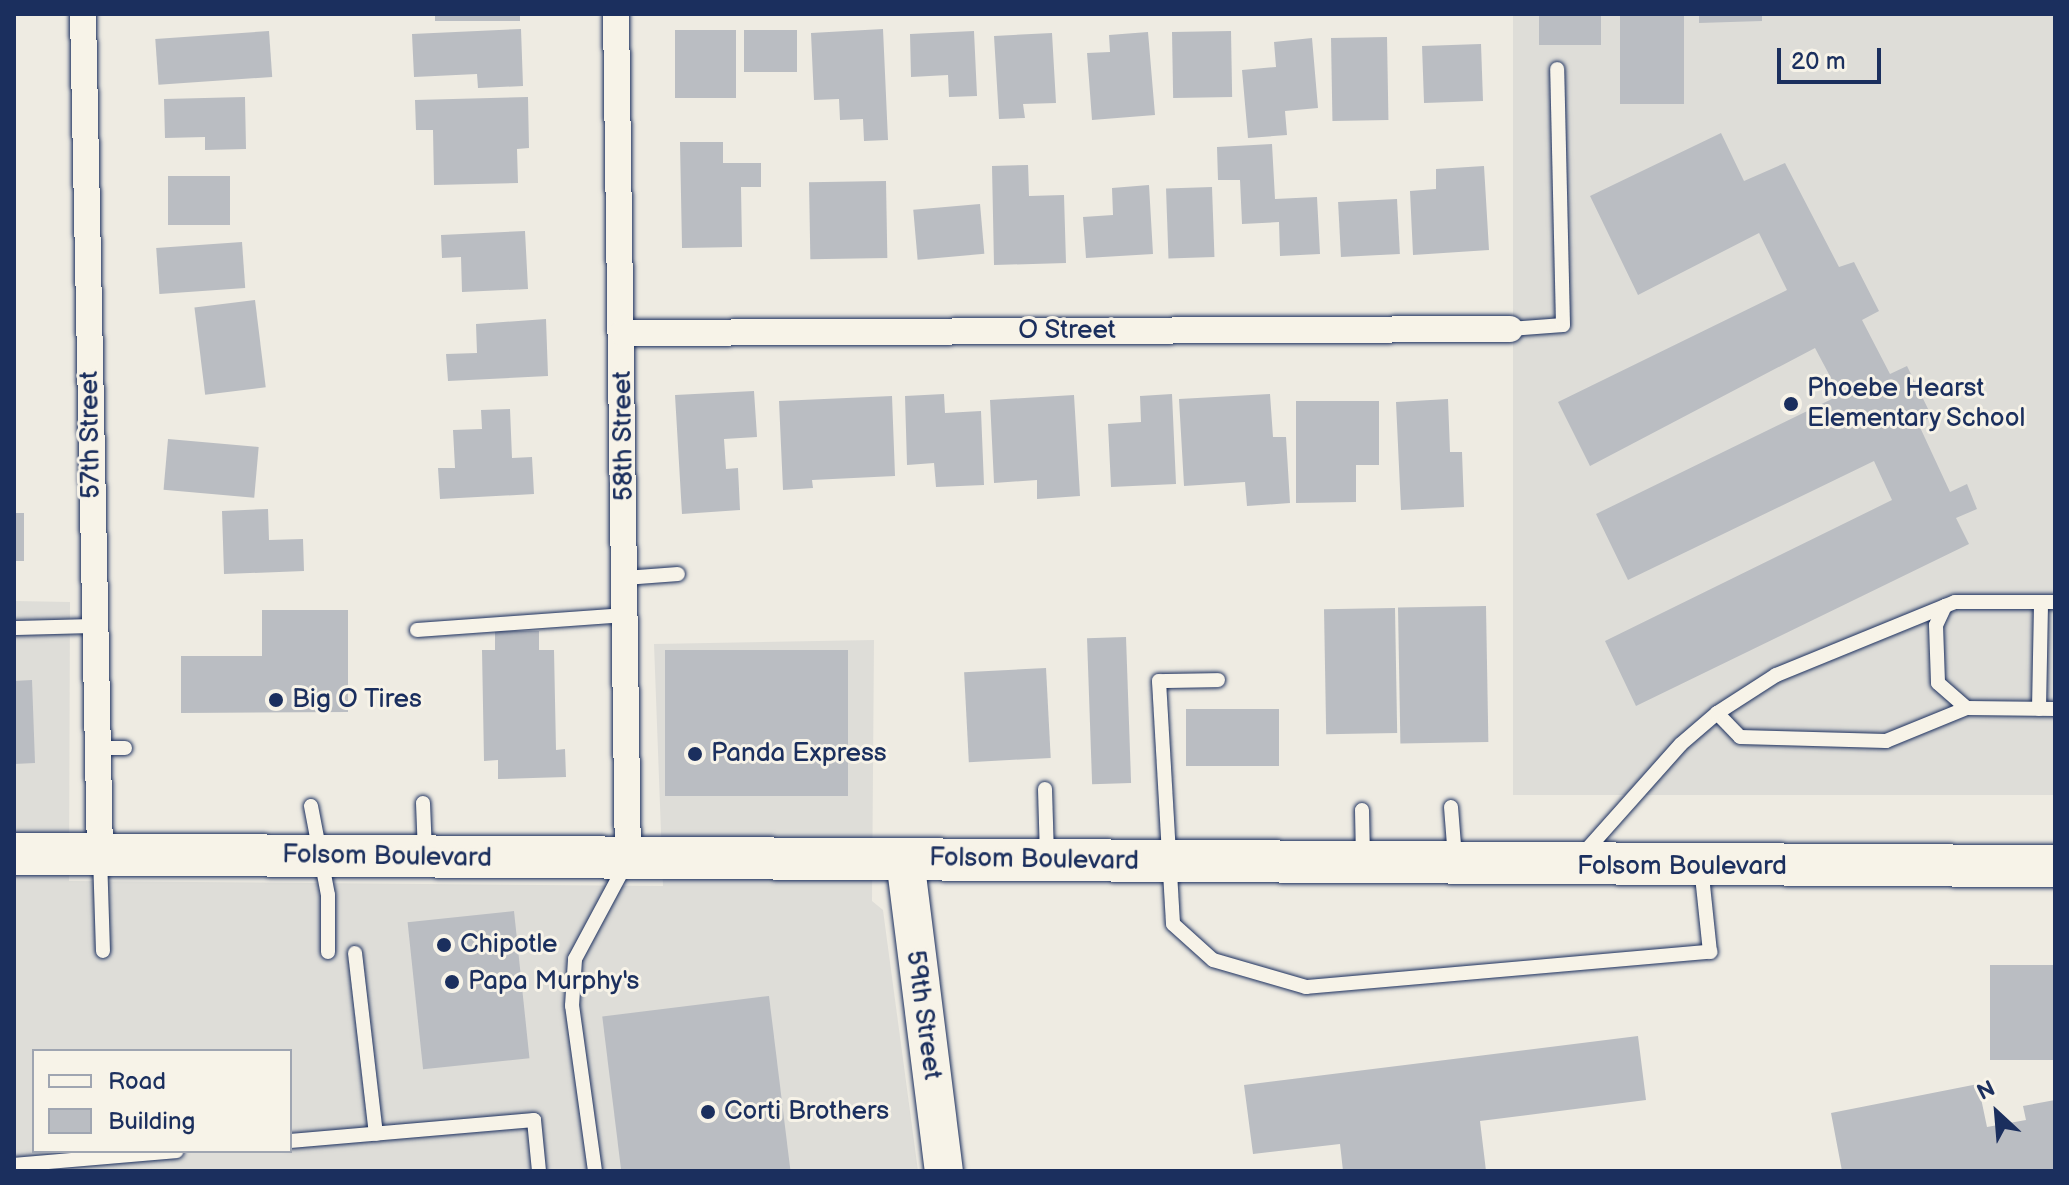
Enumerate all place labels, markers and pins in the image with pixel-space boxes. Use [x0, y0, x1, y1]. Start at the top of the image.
place label: Phoebe Hearst Elementary School [1807, 373, 2027, 434]
marker: Phoebe Hearst Elementary School [1782, 395, 1800, 413]
place label: Big O Tires [292, 684, 423, 716]
marker: Big O Tires [267, 691, 285, 709]
place label: Panda Express [711, 738, 887, 770]
marker: Panda Express [686, 745, 704, 763]
place label: Chipotle [460, 929, 557, 961]
marker: Chipotle [435, 936, 453, 954]
place label: Papa Murphy's [468, 966, 639, 998]
marker: Papa Murphy's [443, 973, 461, 991]
place label: Corti Brothers [724, 1096, 889, 1128]
marker: Corti Brothers [699, 1103, 717, 1121]

